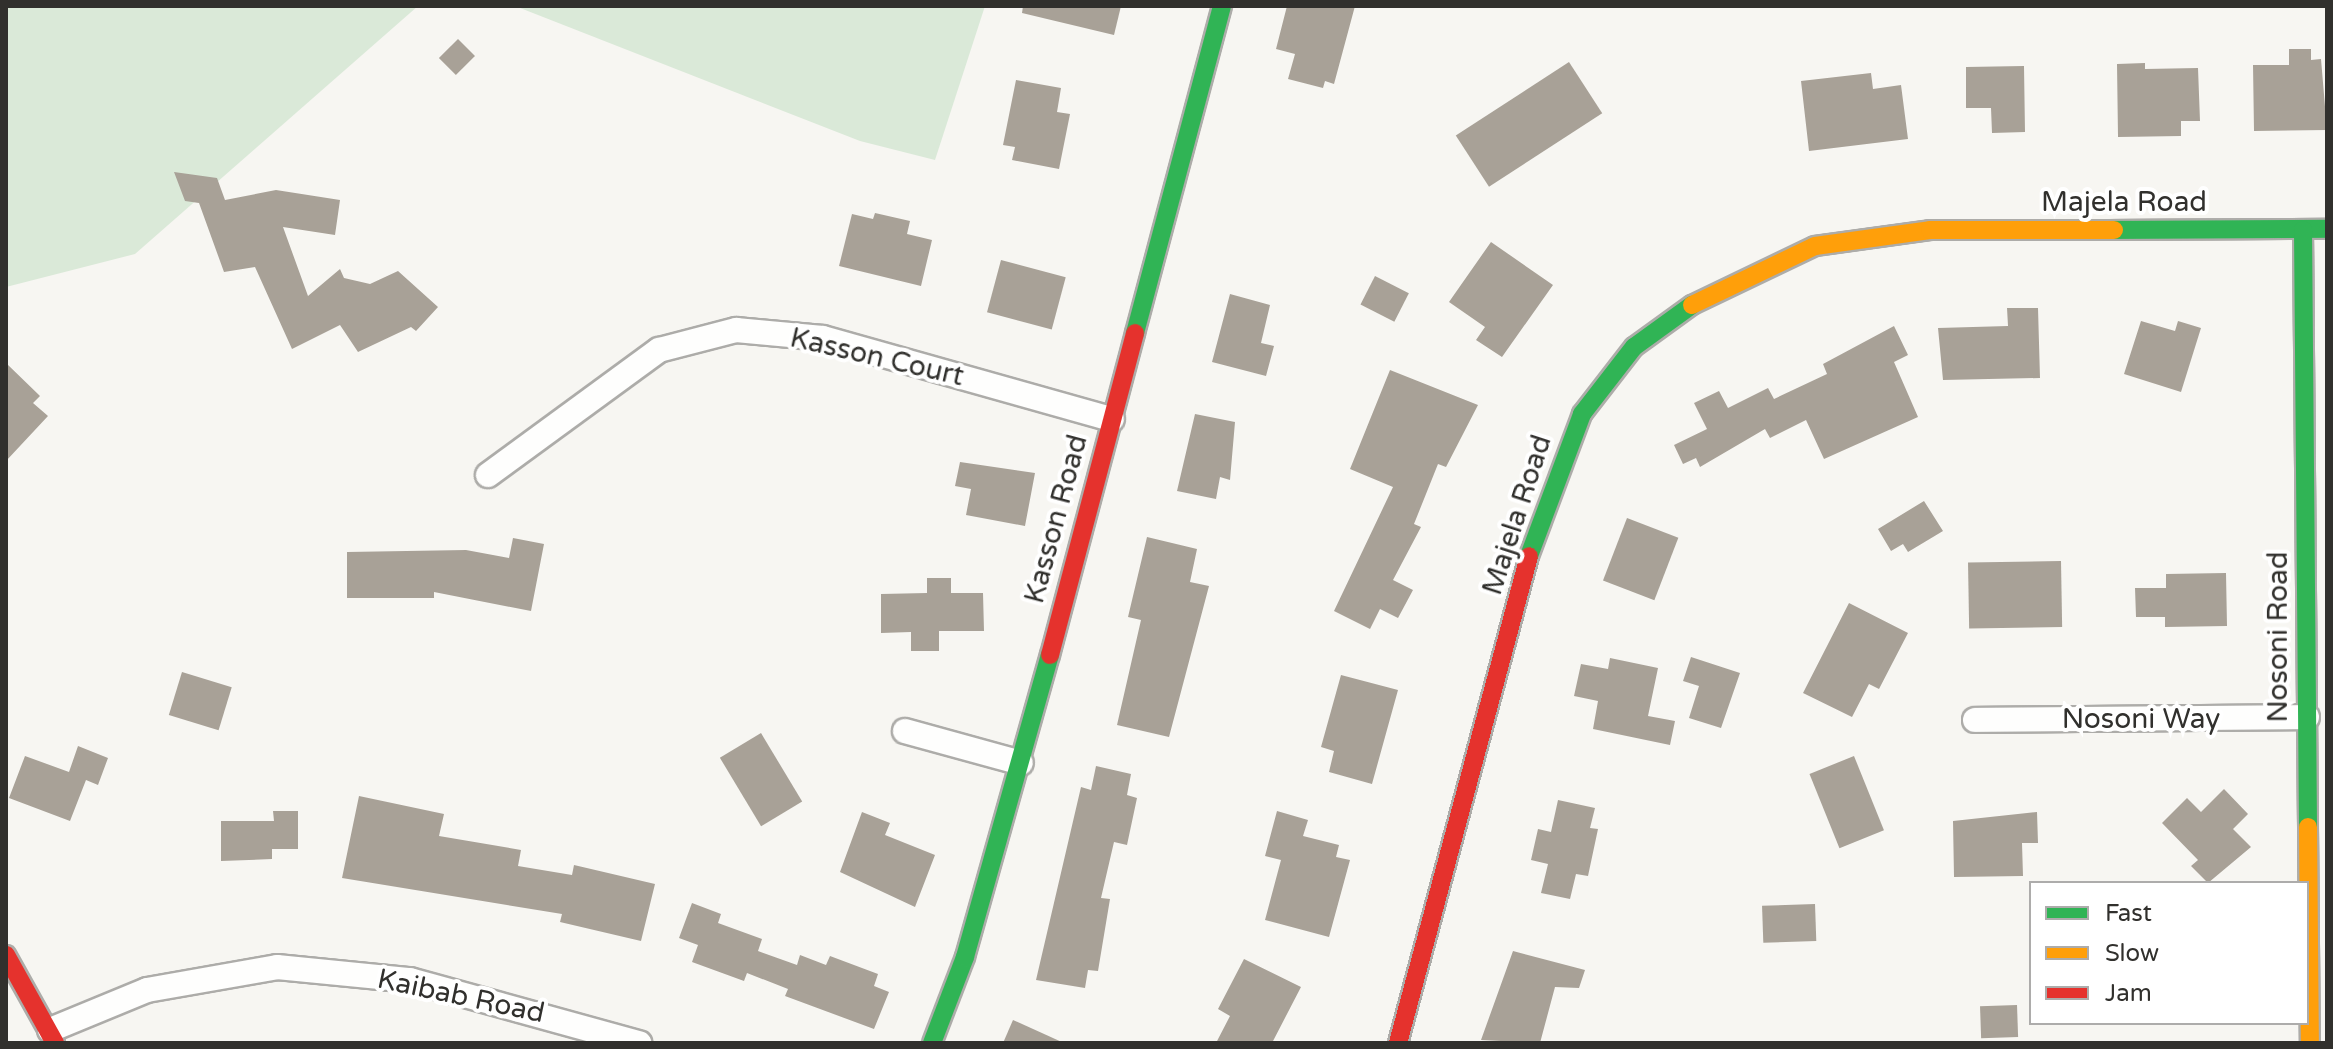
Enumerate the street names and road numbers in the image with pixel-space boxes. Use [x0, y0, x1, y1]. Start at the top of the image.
street label: Majela Road [2041, 185, 2207, 219]
street label: Kasson Court [787, 321, 967, 393]
street label: Kasson Road [1017, 431, 1095, 607]
street label: Majela Road [1475, 431, 1559, 599]
street label: Nosoni Road [2261, 551, 2295, 723]
street label: Nosoni Way [2062, 702, 2220, 736]
street label: Kaibab Road [374, 962, 548, 1030]

